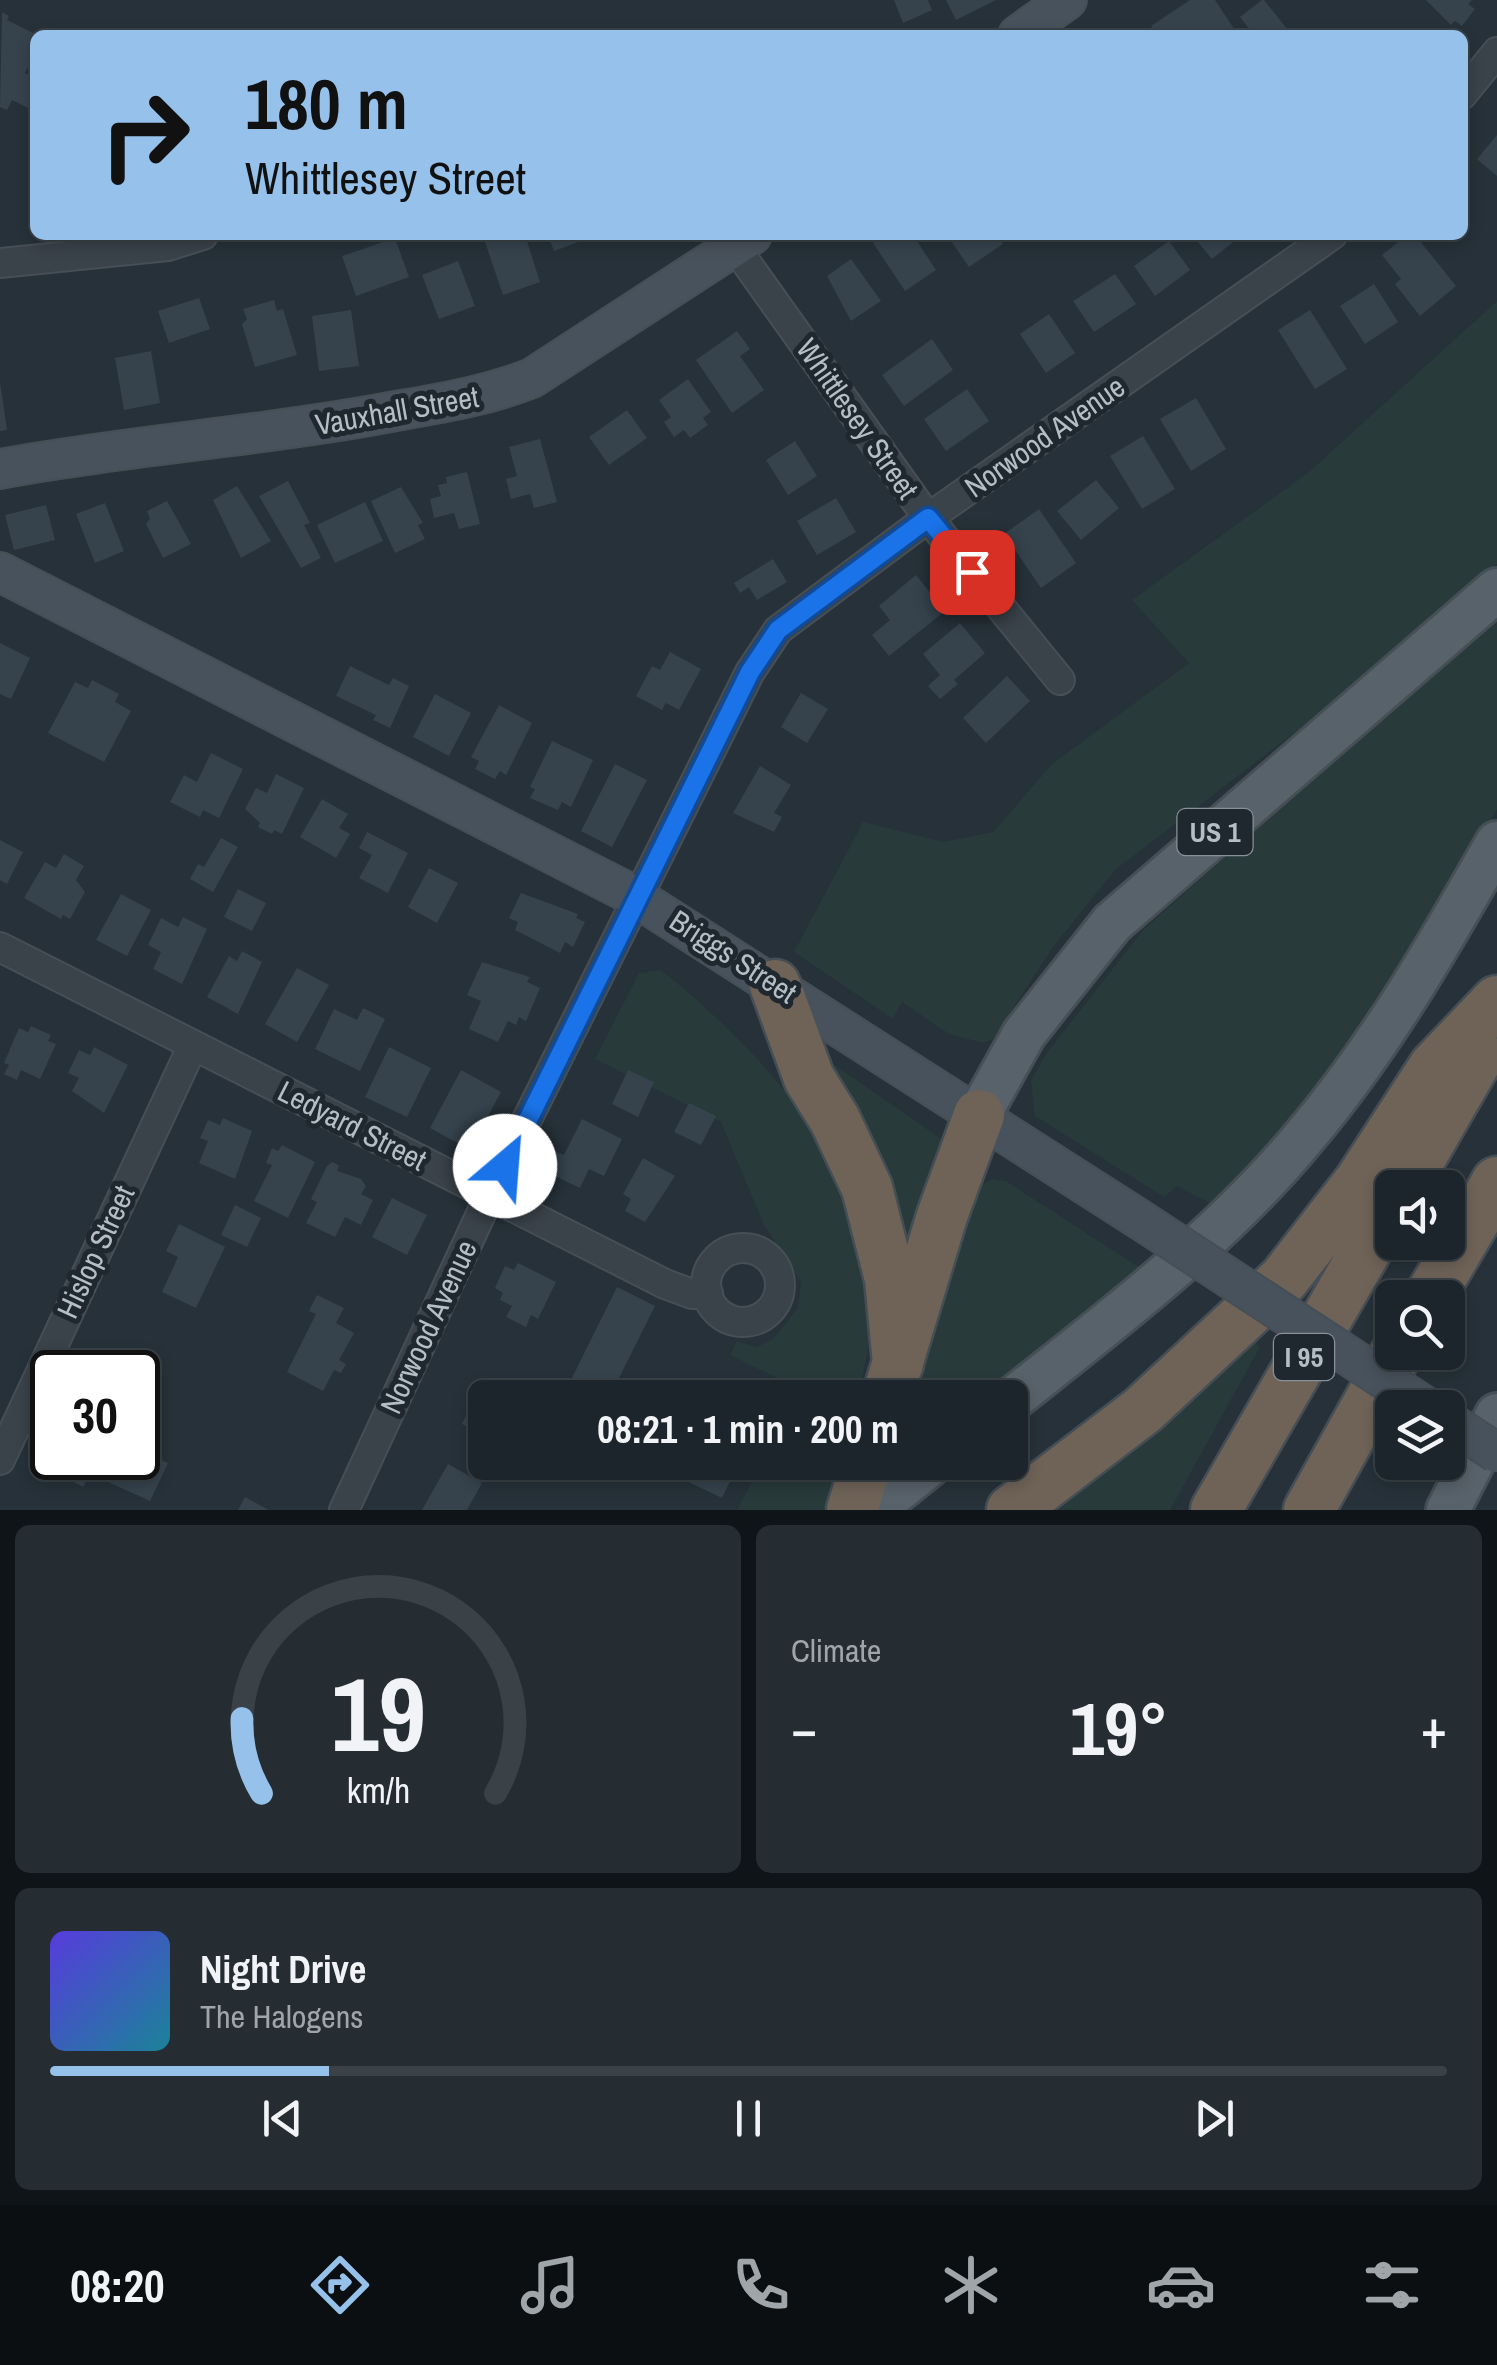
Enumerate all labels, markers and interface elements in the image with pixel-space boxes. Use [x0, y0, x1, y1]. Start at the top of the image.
text: 180 m [245, 57, 408, 151]
icon: right [80, 70, 210, 200]
text: Whittlesey Street [245, 147, 526, 208]
street label: Whittlesey Street [788, 330, 928, 507]
street label: Norwood Avenue [956, 366, 1132, 506]
street label: Vauxhall Street [312, 376, 482, 444]
pin [930, 530, 1015, 615]
icon: arrive [945, 545, 1000, 600]
road number: US 1 [1178, 809, 1252, 855]
street label: Briggs Street [662, 900, 805, 1012]
street label: Ledyard Street [271, 1071, 434, 1180]
position arrow [453, 1114, 557, 1218]
map controls [1375, 1170, 1465, 1480]
button: sound [1375, 1170, 1465, 1260]
street label: Hislop Street [47, 1179, 143, 1324]
street label: Norwood Avenue [370, 1233, 486, 1420]
button: search [1375, 1280, 1465, 1370]
road number: I 95 [1274, 1334, 1334, 1380]
speed limit sign: 30 [30, 1350, 160, 1480]
button: layers [1375, 1390, 1465, 1480]
text: 08:21 · 1 min · 200 m [597, 1404, 899, 1455]
text: Climate [791, 1629, 881, 1672]
text: 19 [331, 1643, 425, 1783]
text: 19° [1070, 1677, 1168, 1778]
text: − [791, 1691, 817, 1765]
text: + [1421, 1691, 1447, 1765]
text: km/h [346, 1766, 410, 1814]
text: Night Drive [200, 1944, 366, 1995]
text: The Halogens [200, 1995, 363, 2038]
icon: previous [255, 2091, 310, 2146]
icon: pause [721, 2091, 776, 2146]
icon: next [1187, 2091, 1242, 2146]
icon: directions [305, 2250, 375, 2320]
icon: music [515, 2250, 585, 2320]
icon: phone [726, 2250, 796, 2320]
icon: climate [936, 2250, 1006, 2320]
icon: car [1146, 2250, 1216, 2320]
icon: filters [1357, 2250, 1427, 2320]
text: 08:20 [70, 2255, 165, 2316]

